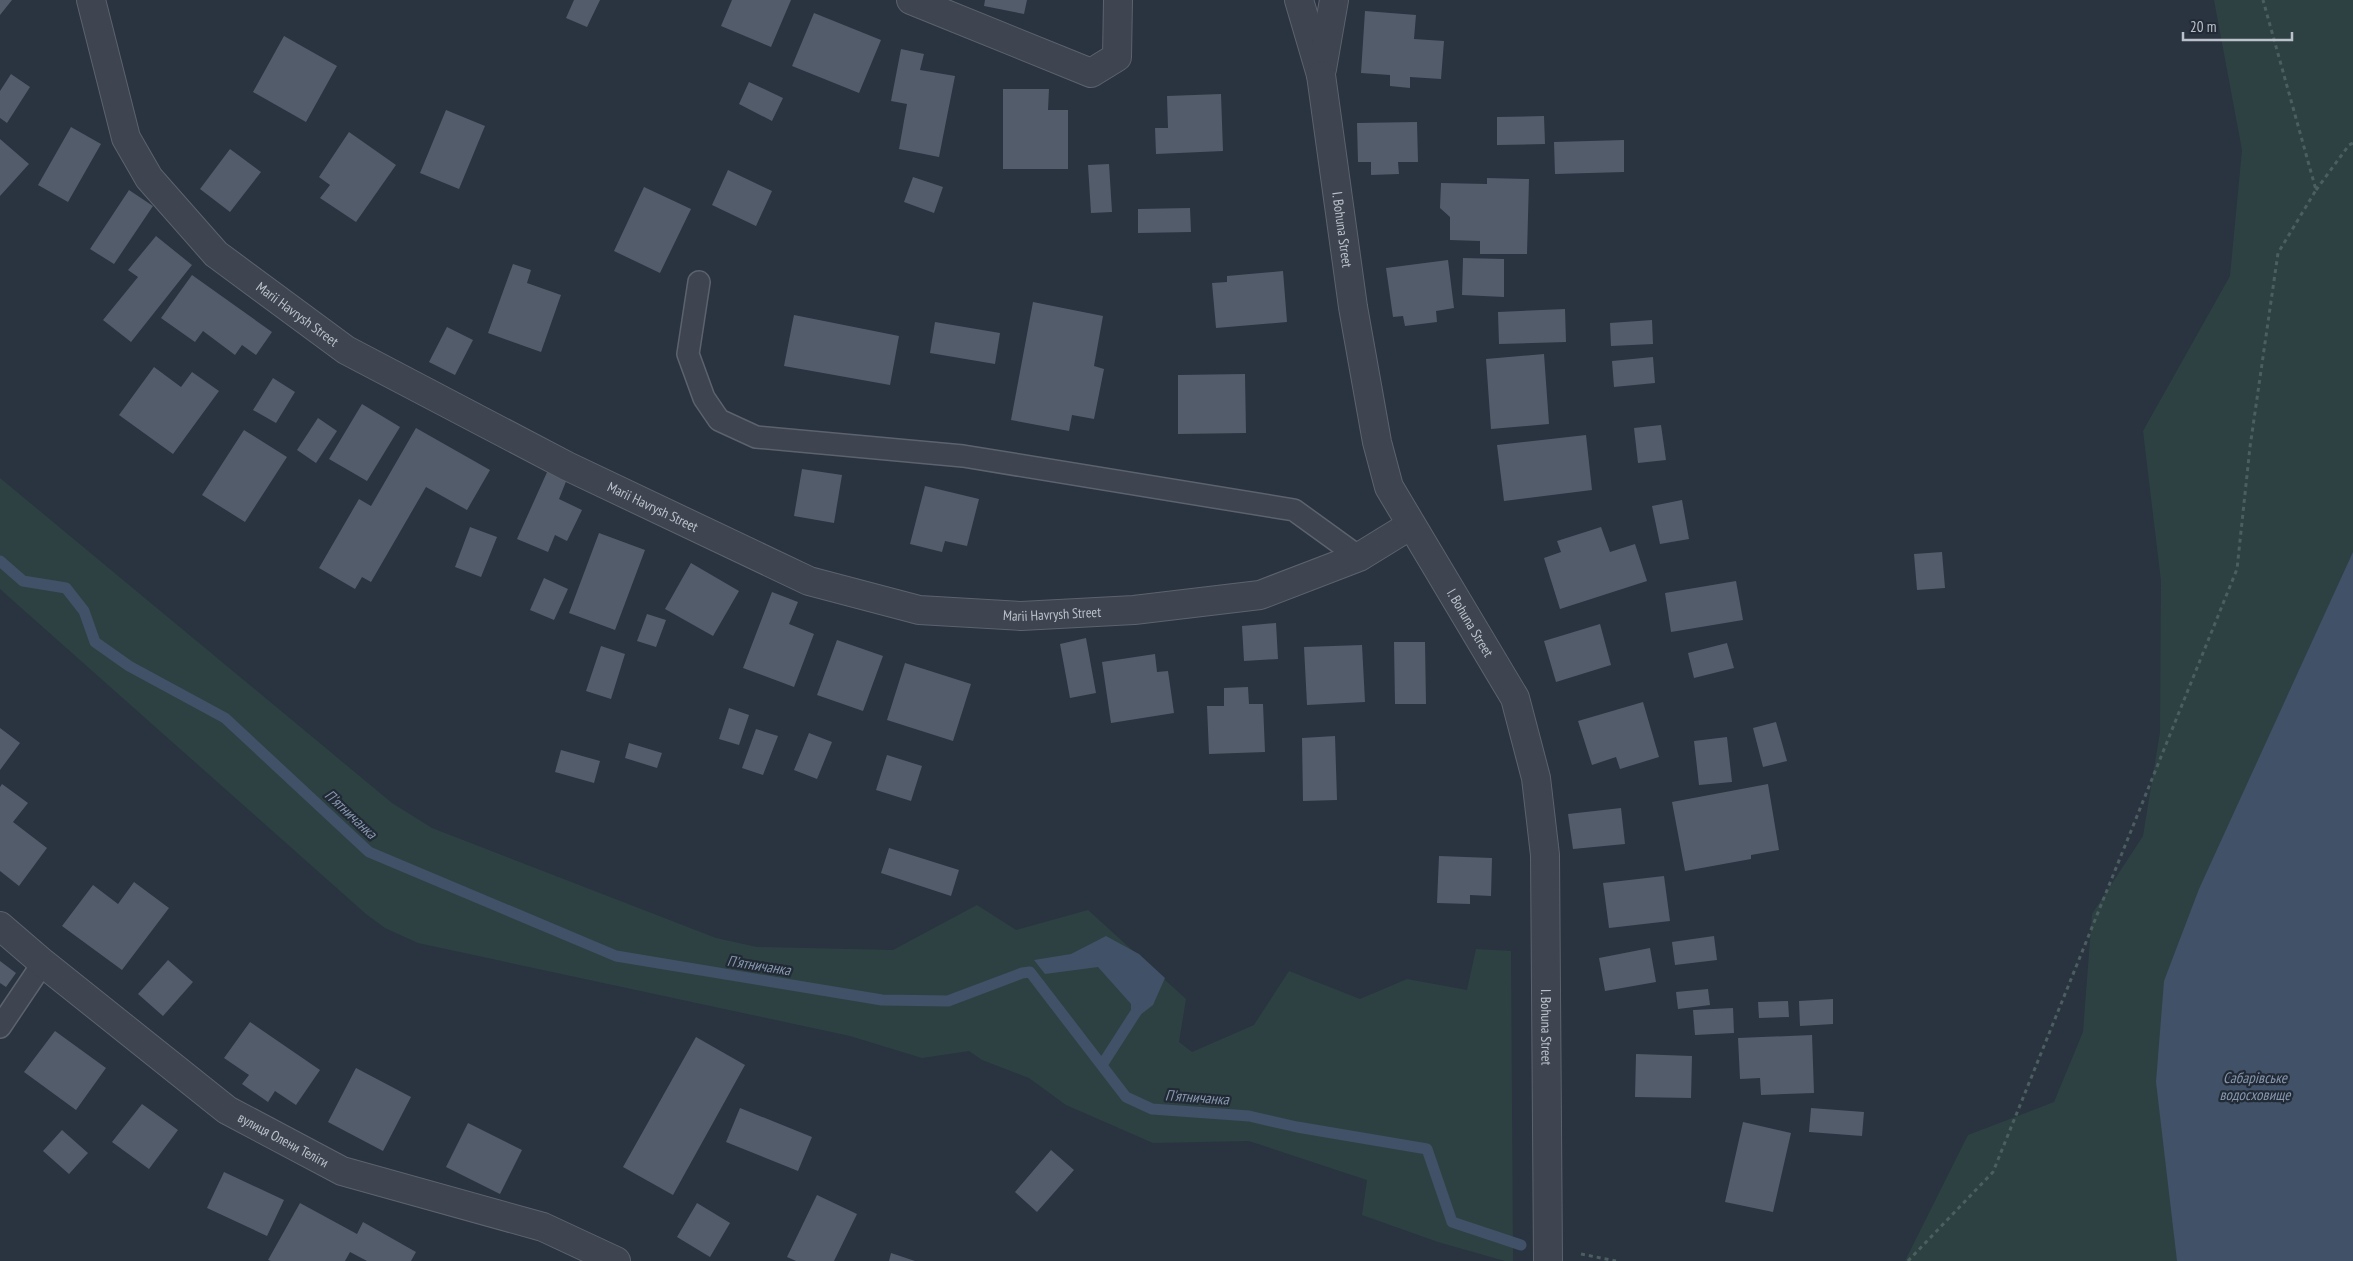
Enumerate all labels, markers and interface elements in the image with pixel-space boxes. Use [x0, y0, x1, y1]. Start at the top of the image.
scale bar [2183, 10, 2292, 42]
text: 20 m [2190, 17, 2216, 36]
street label: I. Bohuna Street [1328, 190, 1356, 269]
street label: Marii Havrysh Street [253, 278, 342, 351]
street label: Marii Havrysh Street [605, 478, 701, 536]
street label: I. Bohuna Street [1443, 585, 1497, 660]
street label: Marii Havrysh Street [1003, 603, 1102, 625]
water label: П'ятничанка [321, 785, 382, 843]
water label: П'ятничанка [726, 951, 793, 980]
street label: I. Bohuna Street [1537, 989, 1556, 1066]
water label: Сабарівське водосховище [2219, 1068, 2291, 1104]
water label: П'ятничанка [1164, 1085, 1231, 1109]
street label: вулиця Олени Теліги [235, 1108, 332, 1171]

